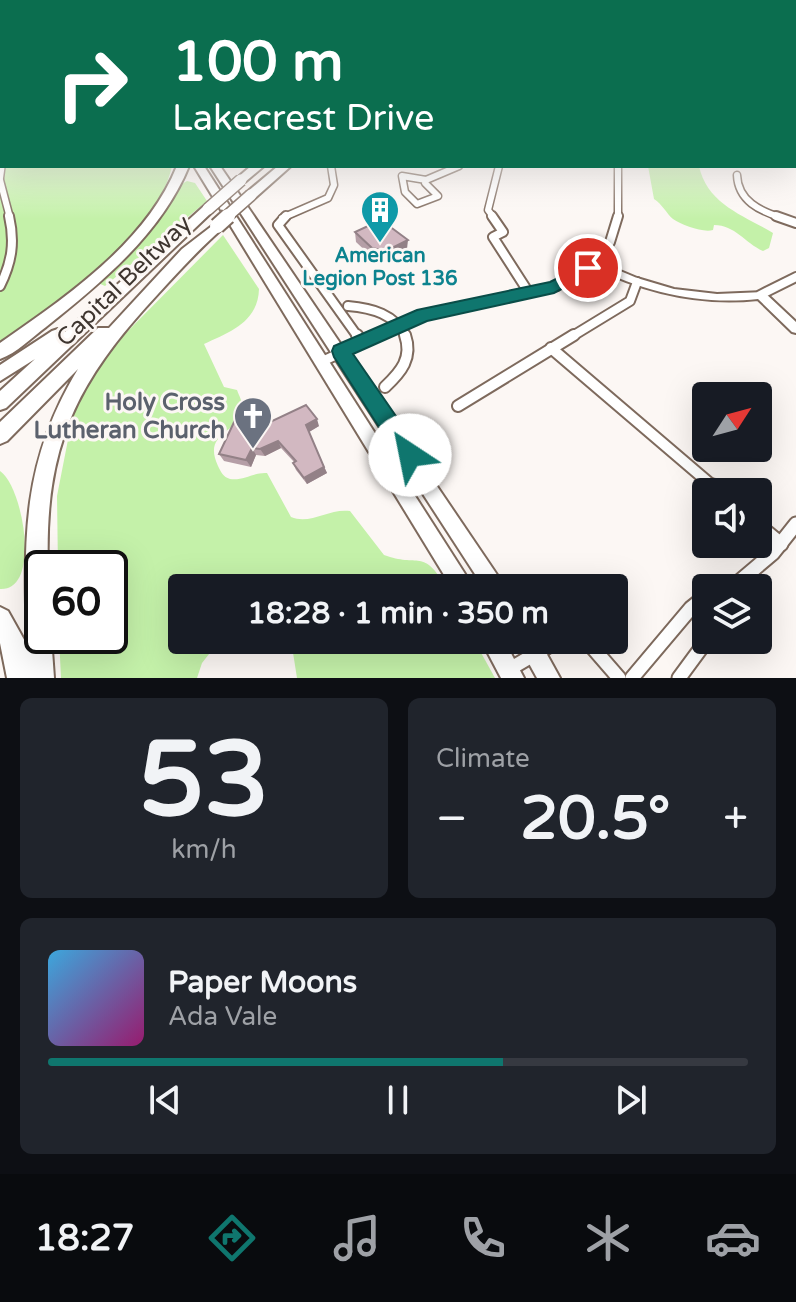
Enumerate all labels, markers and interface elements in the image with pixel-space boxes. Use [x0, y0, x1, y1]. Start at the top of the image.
text: 100 m [172, 29, 343, 96]
icon: right [40, 32, 144, 136]
text: Lakecrest Drive [172, 97, 434, 140]
building icon: American Legion Post 136 [359, 189, 401, 244]
street label: Capital Beltway [51, 209, 198, 353]
pin [554, 234, 622, 302]
place label: American Legion Post 136 [302, 244, 458, 291]
icon: arrive [566, 246, 610, 290]
north arrow [692, 382, 772, 462]
map controls [692, 382, 772, 654]
place label: Holy Cross Lutheran Church [34, 388, 225, 445]
church icon: Holy Cross Lutheran Church [232, 395, 274, 450]
position arrow [368, 413, 452, 497]
button: sound [692, 478, 772, 558]
speed limit sign: 60 [24, 550, 128, 654]
button: layers [692, 574, 772, 654]
text: 18:28 · 1 min · 350 m [247, 595, 549, 632]
text: 53 [139, 719, 269, 844]
text: Climate [436, 743, 530, 774]
text: 20.5° [520, 783, 670, 855]
text: − [436, 793, 467, 846]
text: + [723, 793, 748, 846]
text: km/h [171, 834, 237, 865]
text: Paper Moons [168, 964, 357, 1001]
text: Ada Vale [168, 1001, 277, 1032]
icon: previous [143, 1078, 187, 1122]
icon: pause [376, 1078, 420, 1122]
icon: next [609, 1078, 653, 1122]
icon: directions [204, 1210, 260, 1266]
icon: music [329, 1210, 385, 1266]
icon: phone [455, 1210, 511, 1266]
icon: climate [580, 1210, 636, 1266]
icon: car [705, 1210, 761, 1266]
text: 18:27 [35, 1217, 134, 1260]

